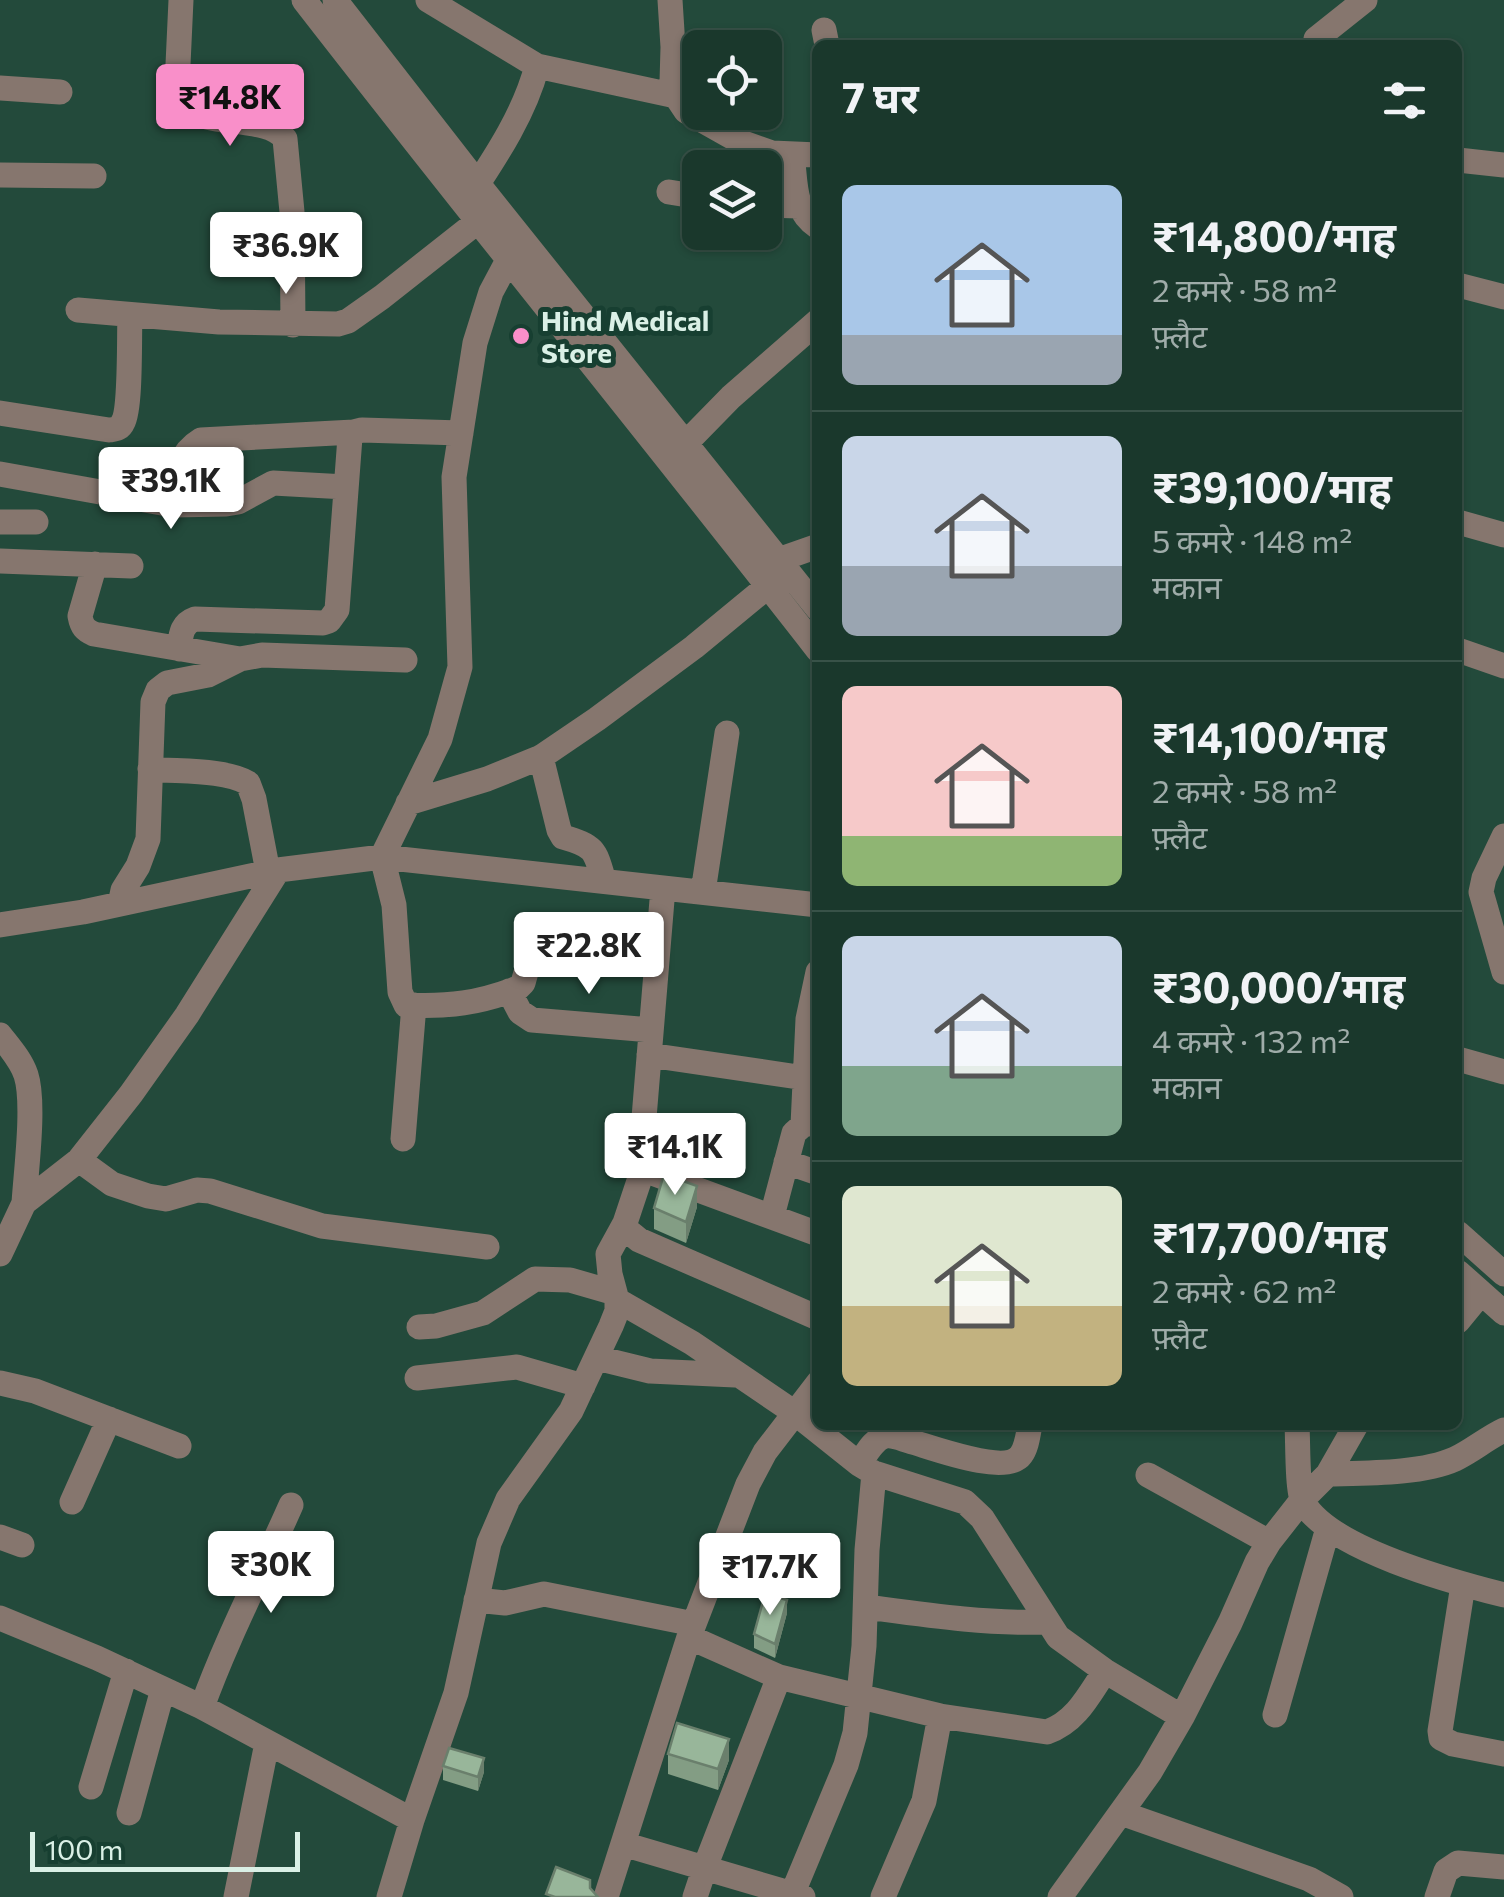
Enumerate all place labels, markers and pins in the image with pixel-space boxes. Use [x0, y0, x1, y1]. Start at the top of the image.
pin: ₹14.8K [149, 64, 311, 149]
pin: ₹36.9K [205, 212, 367, 297]
place label: Hind Medical Store [541, 303, 709, 369]
marker: Hind Medical Store [510, 325, 532, 347]
pin: ₹39.1K [90, 447, 252, 532]
pin: ₹22.8K [508, 912, 670, 997]
pin: ₹14.1K [594, 1113, 756, 1198]
pin: ₹30K [212, 1531, 330, 1616]
pin: ₹17.7K [689, 1533, 851, 1618]

